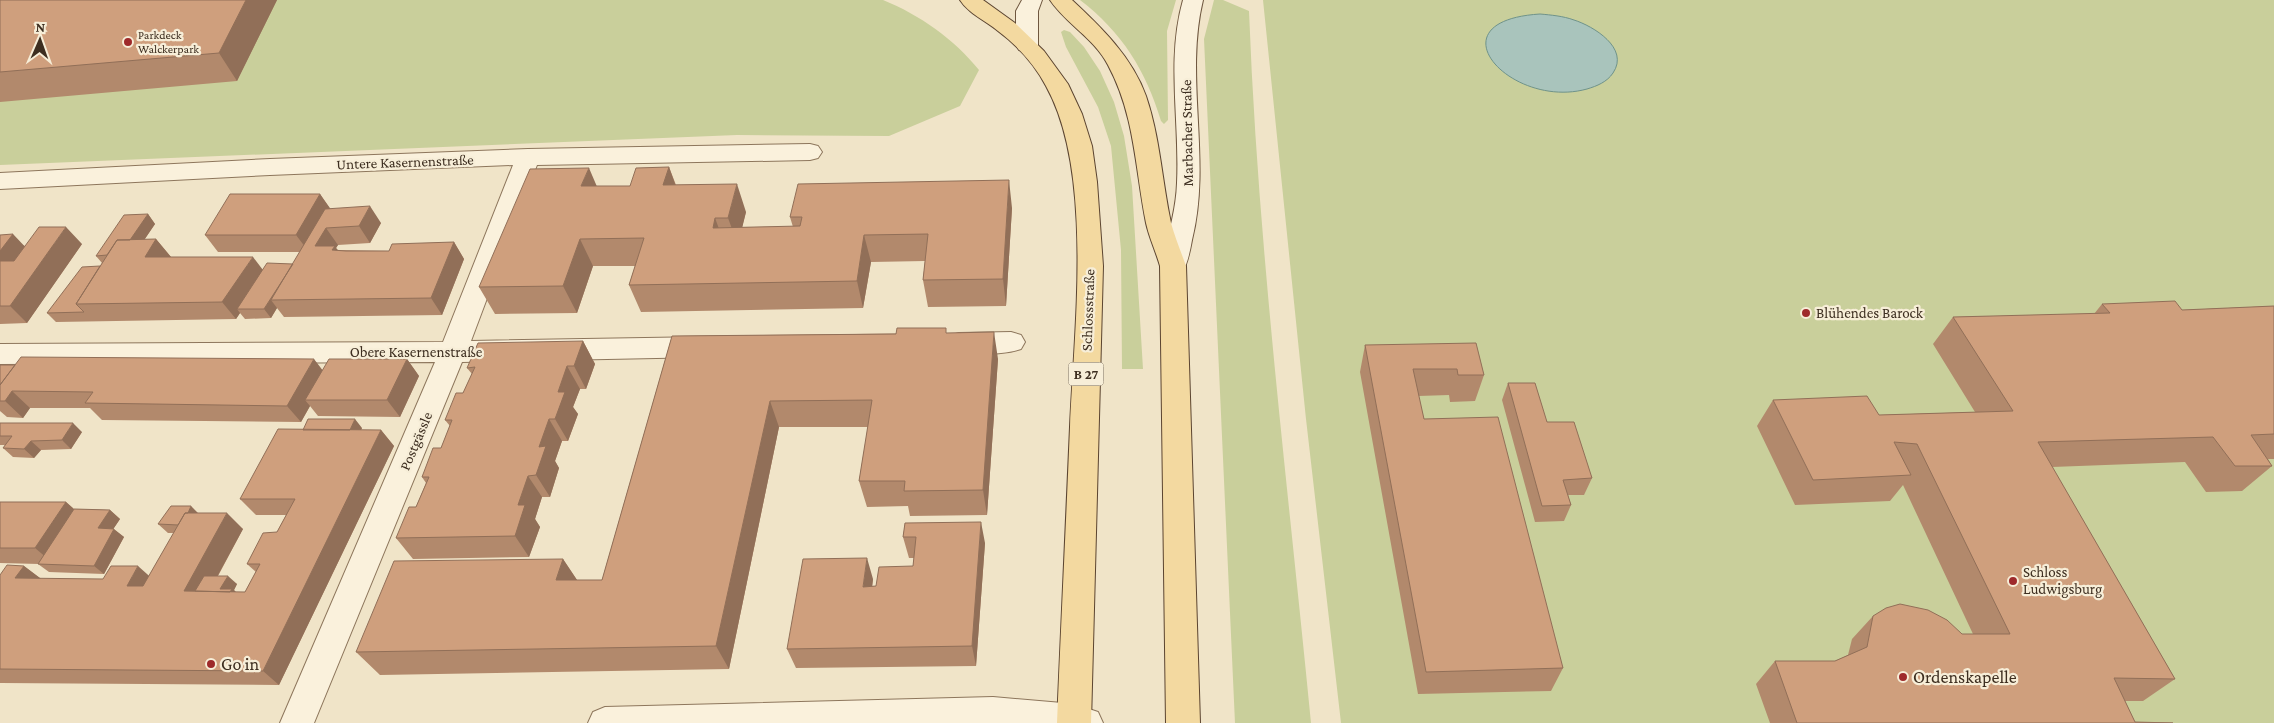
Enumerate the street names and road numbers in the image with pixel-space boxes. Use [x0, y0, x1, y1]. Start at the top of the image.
street label: Marbacher Straße [1178, 79, 1196, 187]
street label: Untere Kasernenstraße [336, 152, 474, 172]
street label: Schlossstraße [1079, 268, 1097, 351]
street label: Obere Kasernenstraße [350, 344, 483, 360]
road number: B 27 [1068, 362, 1104, 386]
street label: Postgässle [397, 409, 437, 473]

